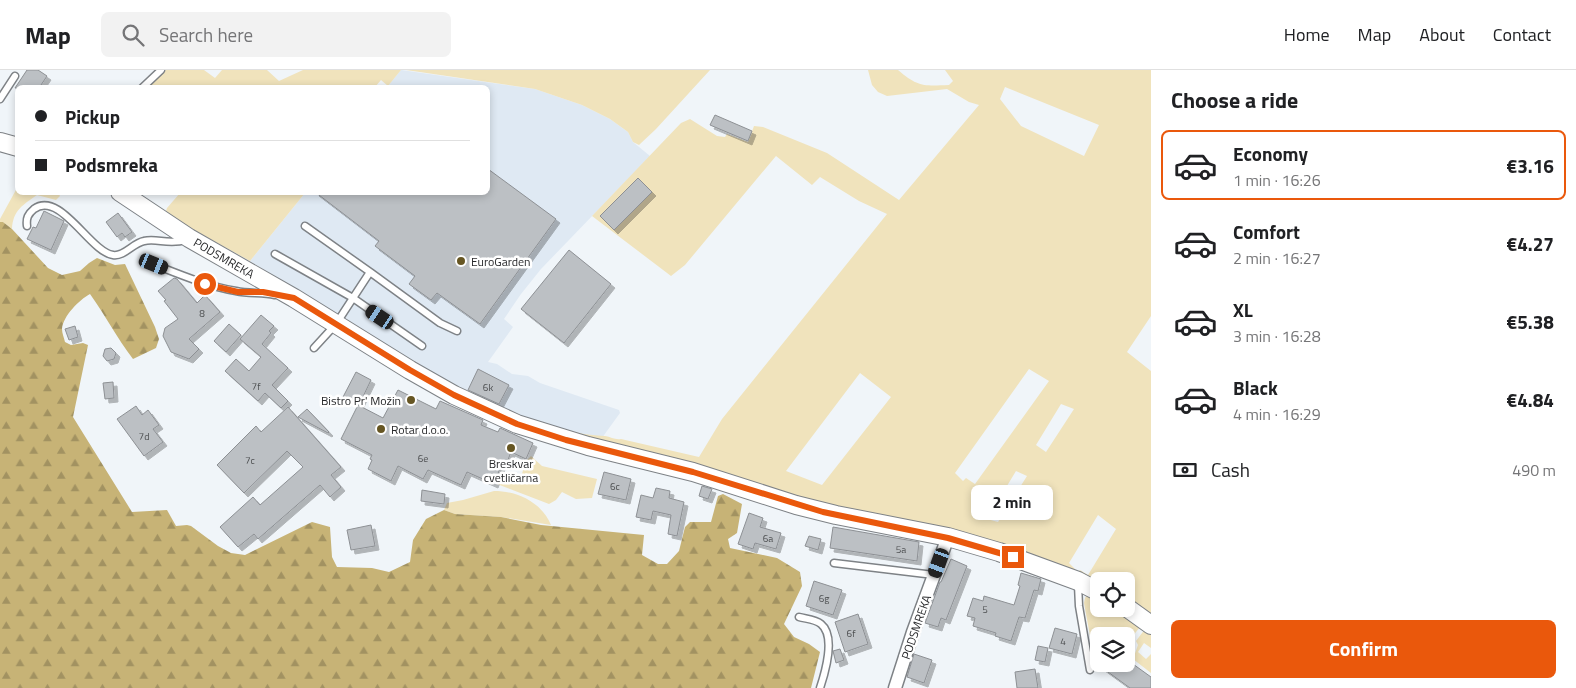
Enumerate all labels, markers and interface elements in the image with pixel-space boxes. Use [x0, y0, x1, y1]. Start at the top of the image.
search box [101, 12, 451, 57]
text: Map [25, 17, 71, 53]
text: Search here [159, 20, 253, 49]
icon: search [119, 21, 147, 49]
text: Home [1284, 21, 1330, 48]
text: Map [1358, 21, 1391, 48]
text: About [1419, 21, 1465, 48]
text: Contact [1493, 21, 1551, 48]
text: Choose a ride [1171, 83, 1298, 117]
text: Pickup [65, 102, 120, 131]
text: Economy [1233, 139, 1308, 168]
icon: car [1173, 143, 1218, 188]
text: Podsmreka [65, 150, 158, 179]
text: €3.16 [1507, 151, 1554, 180]
text: 1 min · 16:26 [1233, 168, 1321, 192]
text: Comfort [1233, 217, 1300, 246]
icon: car [1173, 221, 1218, 266]
text: €4.27 [1507, 229, 1554, 258]
street label: PODSMREKA [190, 233, 258, 283]
text: 2 min · 16:27 [1233, 246, 1321, 270]
car [137, 251, 170, 277]
place label: EuroGarden [471, 252, 531, 271]
marker: EuroGarden [455, 255, 467, 267]
route start [194, 273, 216, 295]
text: XL [1233, 295, 1253, 324]
icon: car [1173, 299, 1218, 344]
car [363, 302, 396, 332]
house number: 8 [199, 306, 205, 321]
text: €5.38 [1507, 307, 1554, 336]
text: 3 min · 16:28 [1233, 324, 1321, 348]
text: Black [1233, 373, 1278, 402]
icon: car [1173, 377, 1218, 422]
house number: 7f [252, 379, 261, 394]
house number: 6k [483, 380, 493, 395]
text: €4.84 [1507, 385, 1554, 414]
place label: Bistro Pr' Možin [321, 391, 401, 410]
marker: Bistro Pr' Možin [405, 394, 417, 406]
text: 4 min · 16:29 [1233, 402, 1321, 426]
place label: Rotar d.o.o. [391, 420, 448, 439]
marker: Rotar d.o.o. [375, 423, 387, 435]
house number: 7d [139, 429, 149, 444]
marker: Breskvar cvetličarna [505, 442, 517, 454]
house number: 6e [418, 451, 428, 466]
house number: 7c [245, 453, 255, 468]
place label: Breskvar cvetličarna [484, 454, 538, 487]
text: Cash [1211, 455, 1250, 484]
icon: cash [1171, 456, 1199, 484]
text: 490 m [1512, 458, 1556, 482]
house number: 6c [610, 479, 620, 494]
callout: 2 min [972, 484, 1054, 520]
text: 2 min [993, 490, 1031, 514]
house number: 6a [763, 531, 773, 546]
house number: 5a [896, 542, 906, 557]
car [926, 546, 951, 580]
route end [1002, 546, 1024, 568]
map controls [1090, 572, 1135, 672]
button: locate [1090, 572, 1135, 617]
house number: 6g [819, 591, 829, 606]
street label: PODSMREKA [896, 592, 936, 662]
house number: 5 [982, 602, 988, 617]
button: Confirm [1171, 620, 1556, 678]
house number: 6f [847, 626, 856, 641]
button: layers [1090, 627, 1135, 672]
house number: 4 [1060, 634, 1066, 649]

